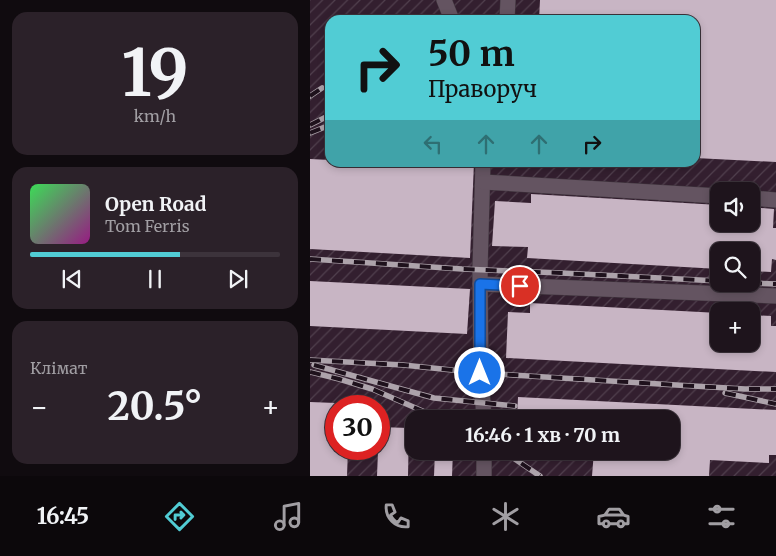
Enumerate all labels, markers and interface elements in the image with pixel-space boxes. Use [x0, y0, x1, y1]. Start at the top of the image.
text: 19 [121, 32, 189, 114]
text: 50 m [428, 32, 515, 76]
icon: right [345, 35, 410, 100]
text: Праворуч [428, 75, 537, 103]
text: km/h [134, 106, 176, 126]
icon: left [419, 130, 447, 158]
icon: ahead [472, 130, 500, 158]
icon: ahead [525, 130, 553, 158]
icon: right [578, 130, 606, 158]
map controls [710, 182, 760, 352]
button: sound [710, 182, 760, 232]
text: Open Road [105, 192, 207, 216]
text: Tom Ferris [105, 216, 190, 236]
button: search [710, 242, 760, 292]
icon: previous [58, 265, 86, 293]
icon: pause [141, 265, 169, 293]
icon: next [224, 265, 252, 293]
pin [499, 265, 541, 307]
icon: arrive [506, 272, 534, 300]
button: + [710, 302, 760, 352]
position arrow [453, 346, 505, 398]
text: Клімат [30, 358, 87, 378]
text: 20.5° [108, 383, 202, 430]
text: − [30, 389, 49, 425]
text: + [261, 389, 280, 425]
speed limit sign: 30 [325, 395, 390, 460]
text: 16:46 · 1 хв · 70 m [465, 423, 620, 447]
icon: directions [162, 499, 197, 534]
icon: music [271, 499, 306, 534]
icon: phone [379, 499, 414, 534]
icon: climate [488, 499, 523, 534]
icon: car [596, 499, 631, 534]
icon: filters [704, 499, 739, 534]
text: 16:45 [37, 502, 89, 530]

